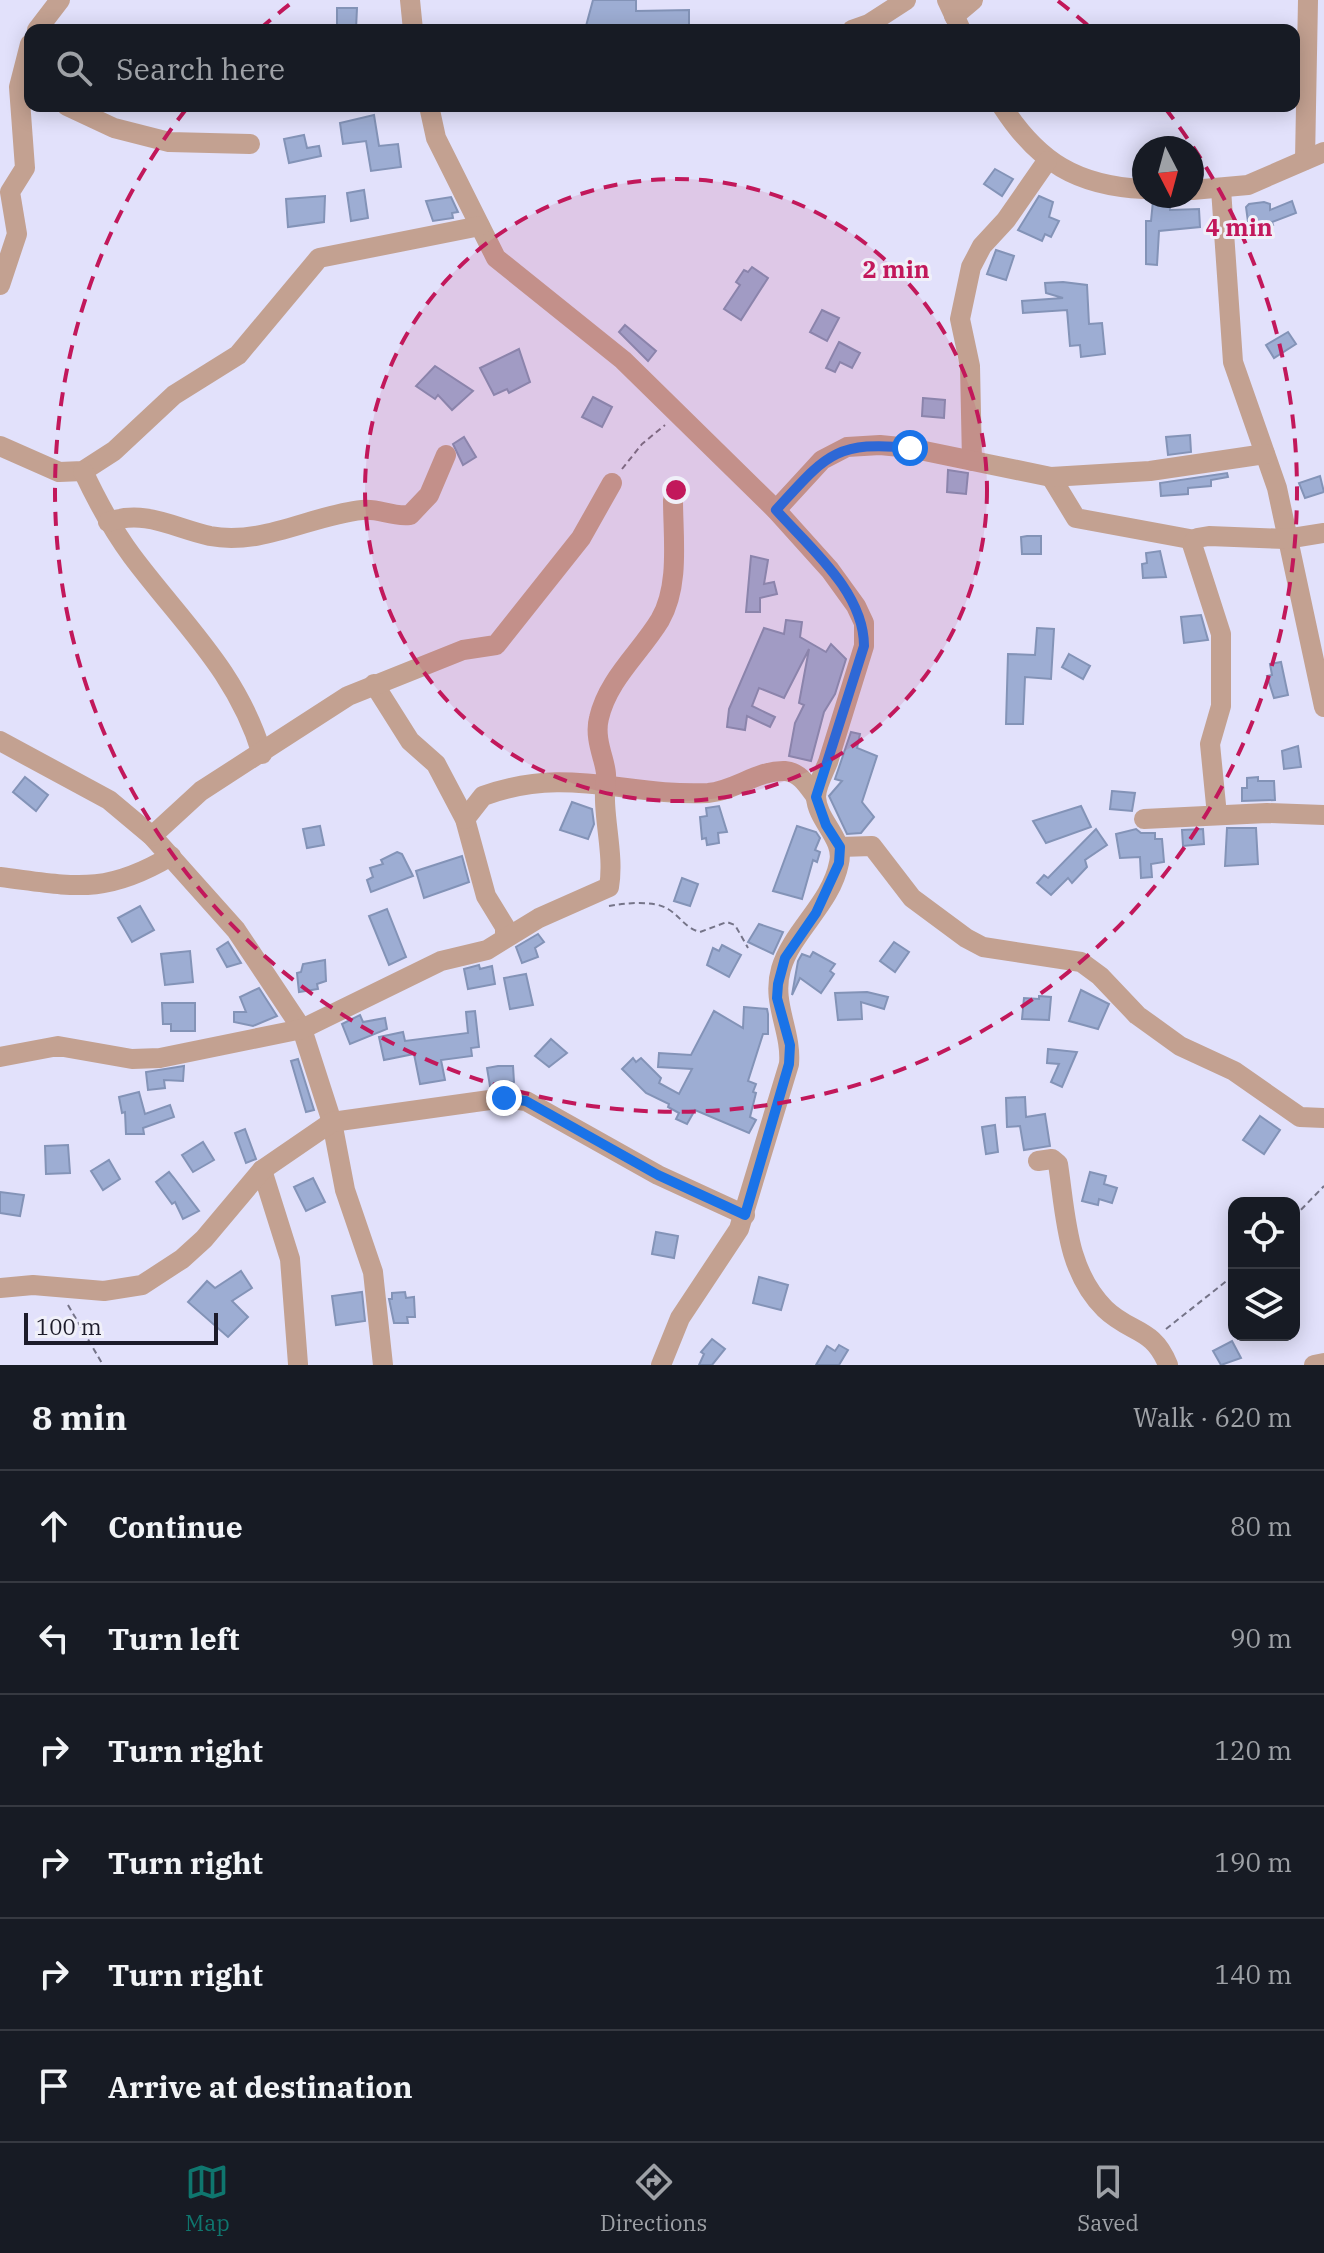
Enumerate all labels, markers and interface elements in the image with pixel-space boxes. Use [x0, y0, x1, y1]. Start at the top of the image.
search box [24, 24, 1300, 112]
icon: search [52, 46, 96, 90]
text: Search here [116, 49, 285, 88]
north arrow [1132, 136, 1204, 208]
text: 4 min [1205, 211, 1273, 243]
text: 2 min [862, 253, 930, 285]
route start [892, 430, 928, 466]
centre of rings [662, 476, 690, 504]
route end [486, 1080, 522, 1116]
map controls [1228, 1197, 1300, 1341]
button: locate [1228, 1197, 1300, 1269]
button: layers [1228, 1269, 1300, 1341]
scale bar [24, 1309, 218, 1345]
text: 100 m [36, 1312, 102, 1341]
text: 8 min [32, 1395, 127, 1439]
text: Walk · 620 m [1133, 1400, 1292, 1434]
icon: ahead [32, 1504, 76, 1548]
text: Continue [108, 1507, 243, 1546]
text: 80 m [1230, 1509, 1292, 1543]
icon: left [32, 1616, 76, 1660]
text: Turn left [108, 1619, 240, 1658]
text: 90 m [1230, 1621, 1292, 1655]
icon: right [32, 1728, 76, 1772]
text: Turn right [108, 1731, 263, 1770]
text: 120 m [1214, 1733, 1292, 1767]
icon: right [32, 1840, 76, 1884]
text: Turn right [108, 1843, 263, 1882]
text: 190 m [1214, 1845, 1292, 1879]
icon: right [32, 1952, 76, 1996]
text: Turn right [108, 1955, 263, 1994]
text: 140 m [1214, 1957, 1292, 1991]
icon: arrive [32, 2064, 76, 2108]
text: Arrive at destination [108, 2067, 413, 2106]
tab: Map [185, 2160, 230, 2237]
tab: Directions [600, 2160, 707, 2237]
tab: Saved [1077, 2160, 1139, 2237]

